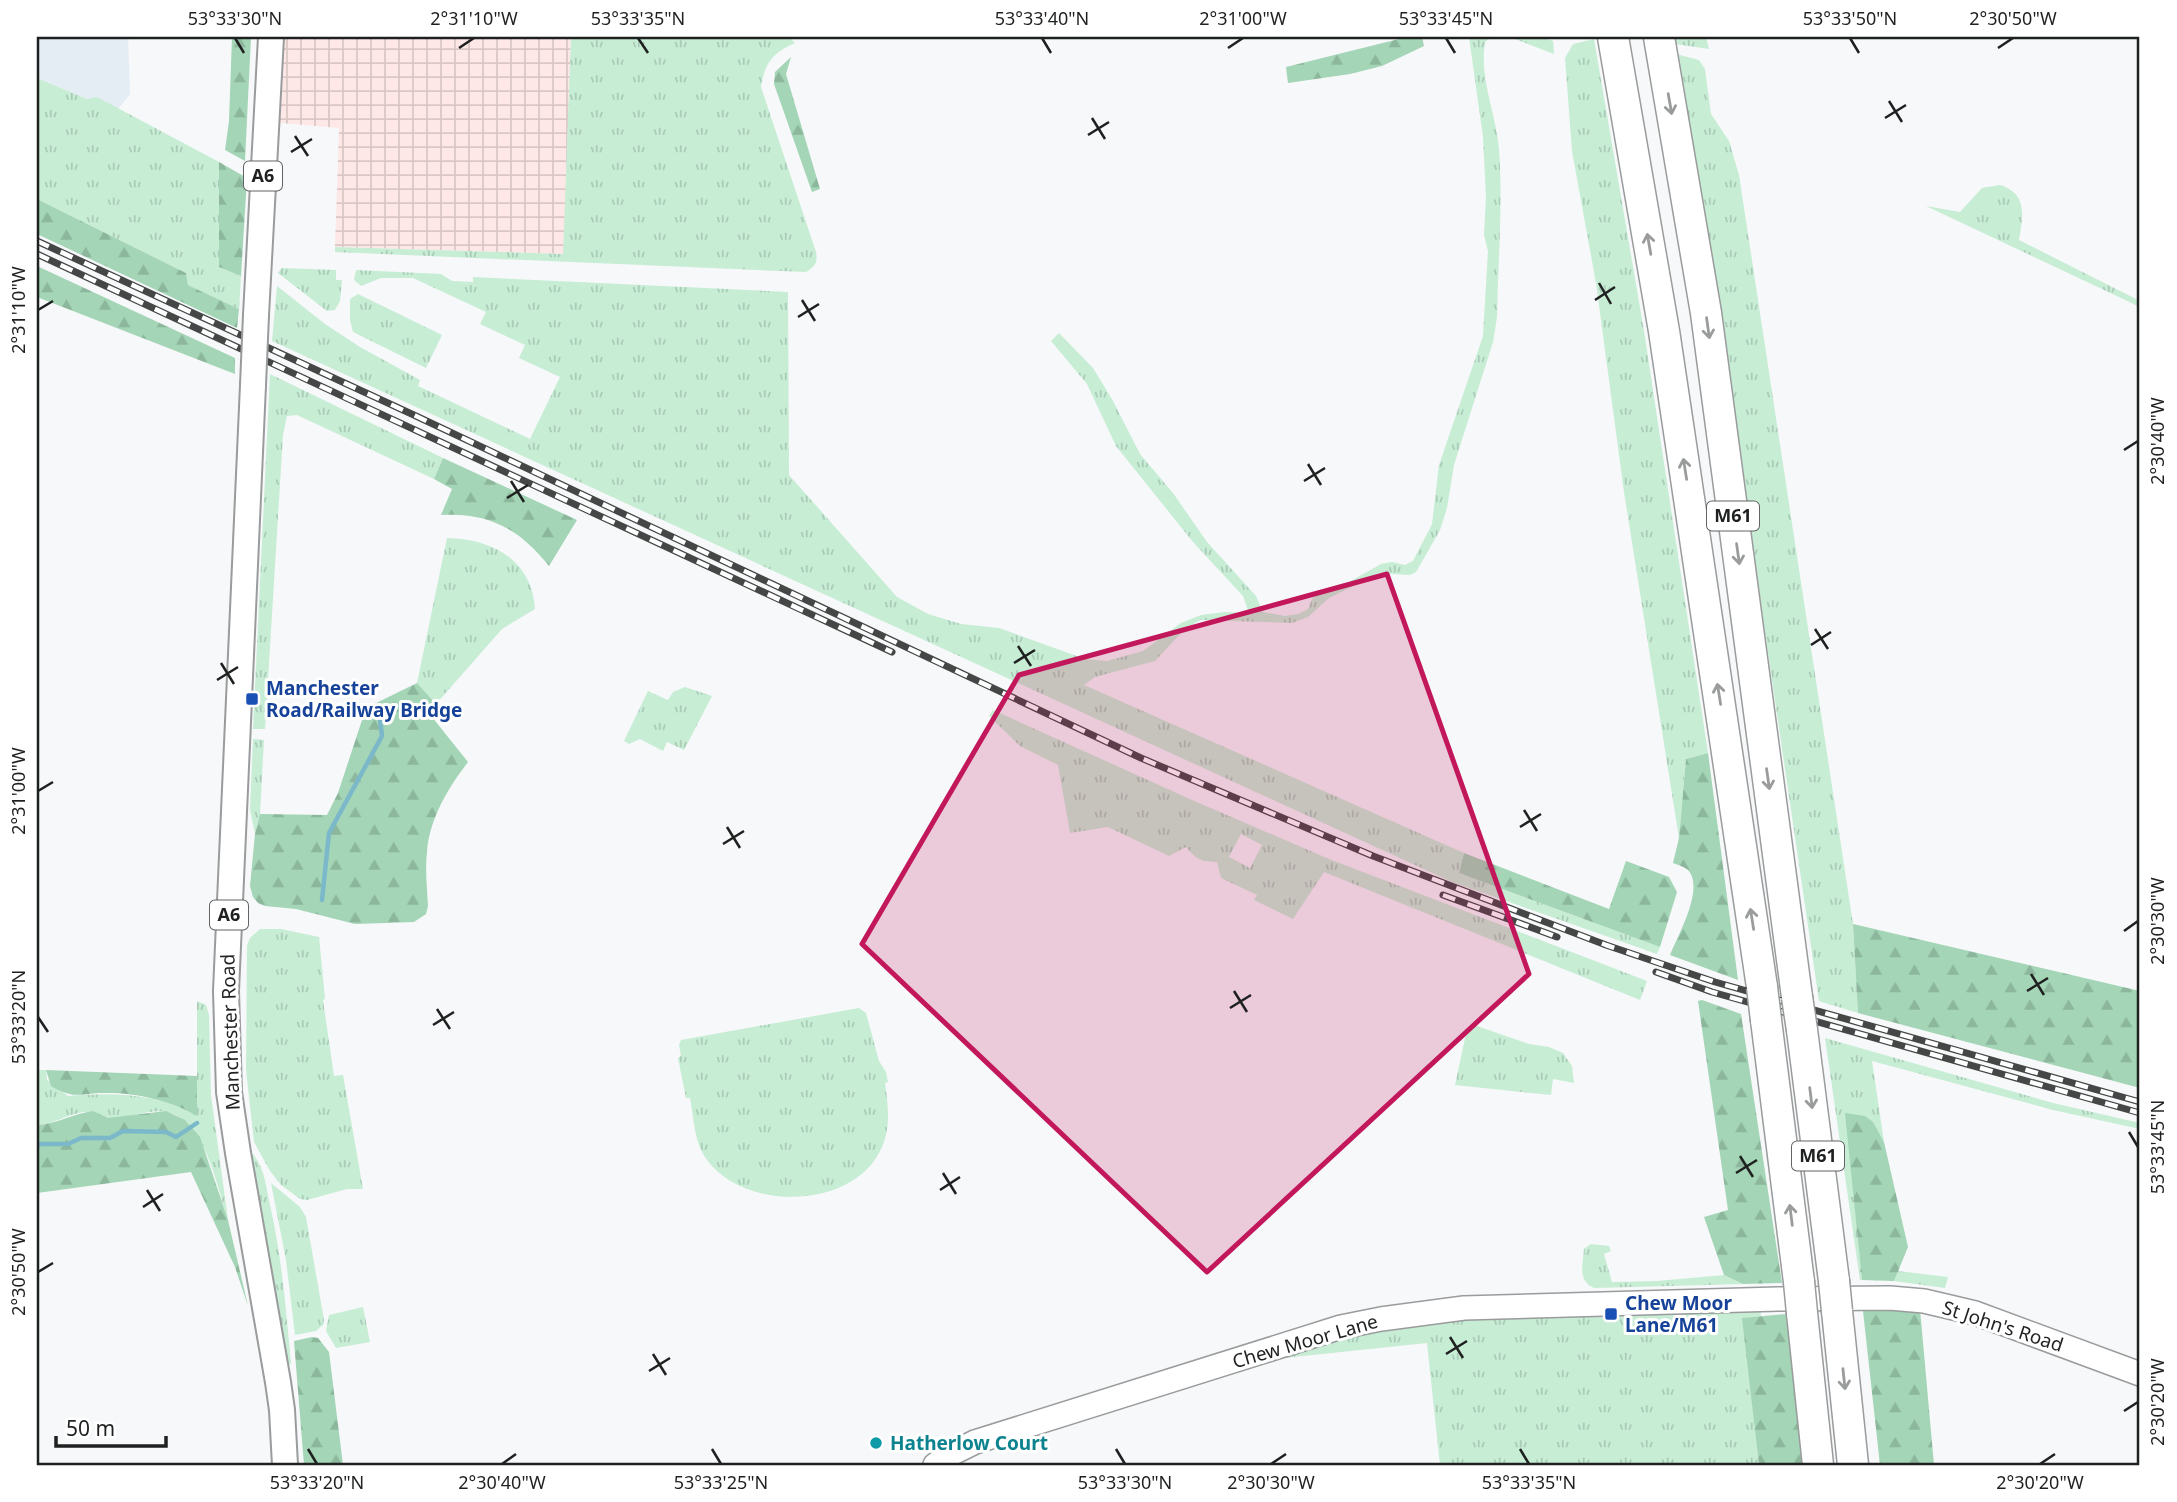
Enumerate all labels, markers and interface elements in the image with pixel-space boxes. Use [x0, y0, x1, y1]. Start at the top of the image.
text: 53°33'30"N [188, 6, 282, 30]
text: 2°31'10"W [430, 6, 518, 30]
text: 53°33'35"N [591, 6, 685, 30]
text: 53°33'40"N [995, 6, 1089, 30]
text: 2°31'00"W [1199, 6, 1287, 30]
text: 53°33'45"N [1399, 6, 1493, 30]
text: 53°33'50"N [1803, 6, 1897, 30]
text: 2°30'50"W [1969, 6, 2057, 30]
one-way arrow [1664, 92, 1677, 115]
road number: A6 [244, 162, 282, 190]
one-way arrow [1642, 233, 1655, 256]
text: 2°31'10"W [6, 266, 30, 354]
one-way arrow [1702, 316, 1715, 339]
text: 2°30'40"W [2145, 397, 2169, 485]
one-way arrow [1678, 458, 1691, 481]
road number: M61 [1707, 502, 1759, 530]
one-way arrow [1732, 542, 1745, 565]
place label: Manchester Road/Railway Bridge [266, 675, 462, 723]
one-way arrow [1712, 683, 1725, 706]
marker: Manchester Road/Railway Bridge [244, 691, 260, 707]
text: 2°31'00"W [6, 747, 30, 835]
one-way arrow [1762, 767, 1775, 790]
text: 2°30'30"W [2145, 877, 2169, 965]
road number: A6 [210, 900, 248, 930]
one-way arrow [1745, 908, 1758, 931]
street label: Manchester Road [214, 953, 246, 1111]
text: 53°33'20"N [6, 970, 30, 1064]
one-way arrow [1804, 1086, 1817, 1109]
text: 53°33'45"N [2145, 1100, 2169, 1194]
road number: M61 [1792, 1142, 1844, 1170]
one-way arrow [1784, 1204, 1797, 1227]
text: 2°30'50"W [6, 1228, 30, 1316]
place label: Chew Moor Lane/M61 [1625, 1290, 1732, 1338]
street label: St John's Road [1939, 1294, 2067, 1358]
marker: Chew Moor Lane/M61 [1603, 1306, 1619, 1322]
street label: Chew Moor Lane [1229, 1308, 1381, 1374]
text: 2°30'20"W [2145, 1358, 2169, 1446]
one-way arrow [1838, 1367, 1851, 1390]
scale bar [56, 1404, 166, 1448]
text: 50 m [66, 1414, 115, 1442]
place label: Hatherlow Court [890, 1430, 1048, 1456]
marker: Hatherlow Court [868, 1435, 884, 1451]
text: 53°33'20"N [270, 1470, 364, 1494]
text: 2°30'40"W [458, 1470, 546, 1494]
text: 53°33'25"N [674, 1470, 768, 1494]
text: 53°33'30"N [1078, 1470, 1172, 1494]
text: 2°30'30"W [1227, 1470, 1315, 1494]
text: 53°33'35"N [1482, 1470, 1576, 1494]
text: 2°30'20"W [1996, 1470, 2084, 1494]

